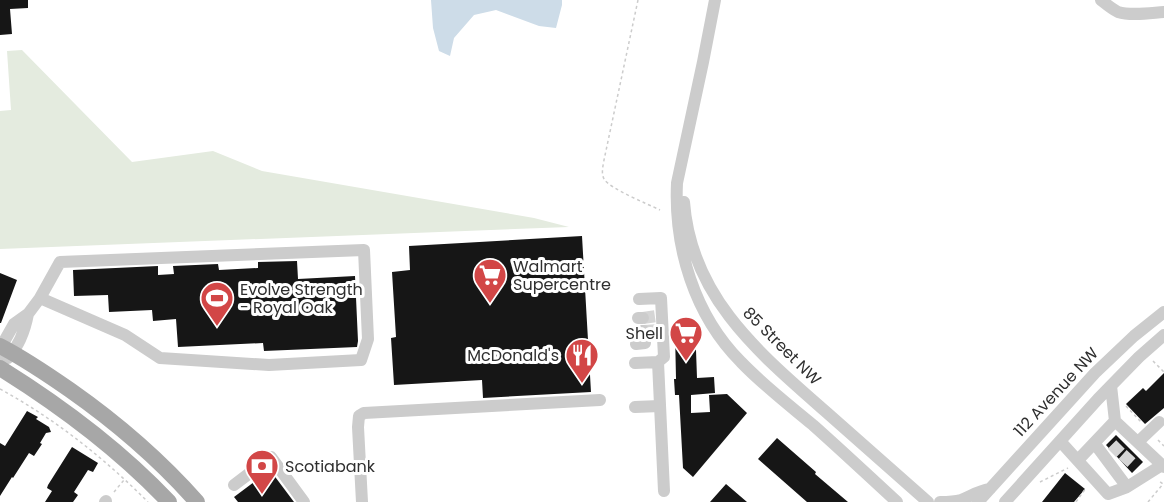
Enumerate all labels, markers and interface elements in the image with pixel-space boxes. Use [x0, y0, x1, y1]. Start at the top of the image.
place label: Walmart Supercentre [513, 255, 611, 296]
supermarket icon: Walmart Supercentre [472, 257, 508, 304]
place label: Evolve Strength - Royal Oak [240, 278, 363, 319]
sports icon: Evolve Strength - Royal Oak [199, 280, 235, 327]
street label: 85 Street NW [738, 302, 827, 391]
supermarket icon: Shell [668, 315, 704, 362]
place label: Shell [626, 322, 663, 345]
restaurant icon: McDonald's [564, 337, 600, 384]
street label: 112 Avenue NW [1008, 342, 1104, 442]
place label: McDonald's [467, 344, 559, 367]
bank icon: Scotiabank [244, 448, 280, 495]
place label: Scotiabank [285, 455, 376, 478]

